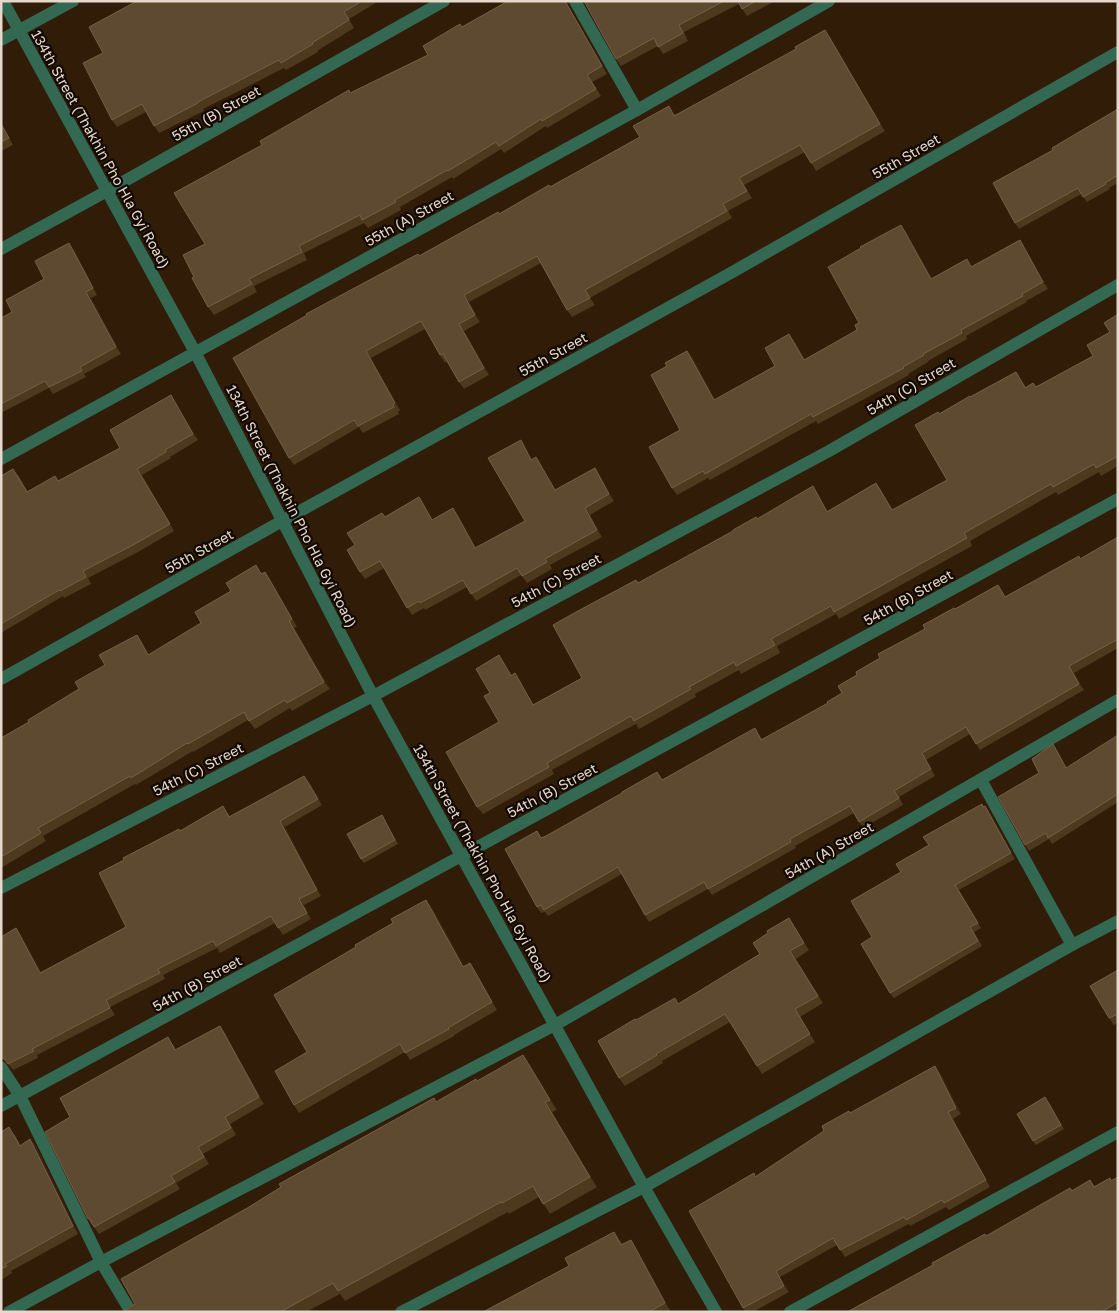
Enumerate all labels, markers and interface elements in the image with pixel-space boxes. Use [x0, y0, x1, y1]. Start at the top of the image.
street label: 134th Street (Thakhin Pho Hla Gyi Road) [28, 27, 174, 271]
street label: 55th (B) Street [169, 82, 263, 144]
street label: 55th Street [869, 130, 943, 182]
street label: 55th (A) Street [362, 187, 456, 249]
street label: 55th Street [516, 328, 590, 380]
street label: 54th (C) Street [864, 354, 958, 418]
street label: 134th Street (Thakhin Pho Hla Gyi Road) [223, 382, 361, 630]
street label: 55th Street [162, 525, 236, 577]
street label: 54th (C) Street [508, 549, 604, 611]
street label: 54th (B) Street [860, 565, 956, 629]
street label: 54th (C) Street [150, 739, 246, 799]
street label: 134th Street (Thakhin Pho Hla Gyi Road) [410, 741, 556, 985]
street label: 54th (B) Street [504, 759, 600, 821]
street label: 54th (A) Street [782, 818, 876, 882]
street label: 54th (B) Street [149, 951, 245, 1015]

